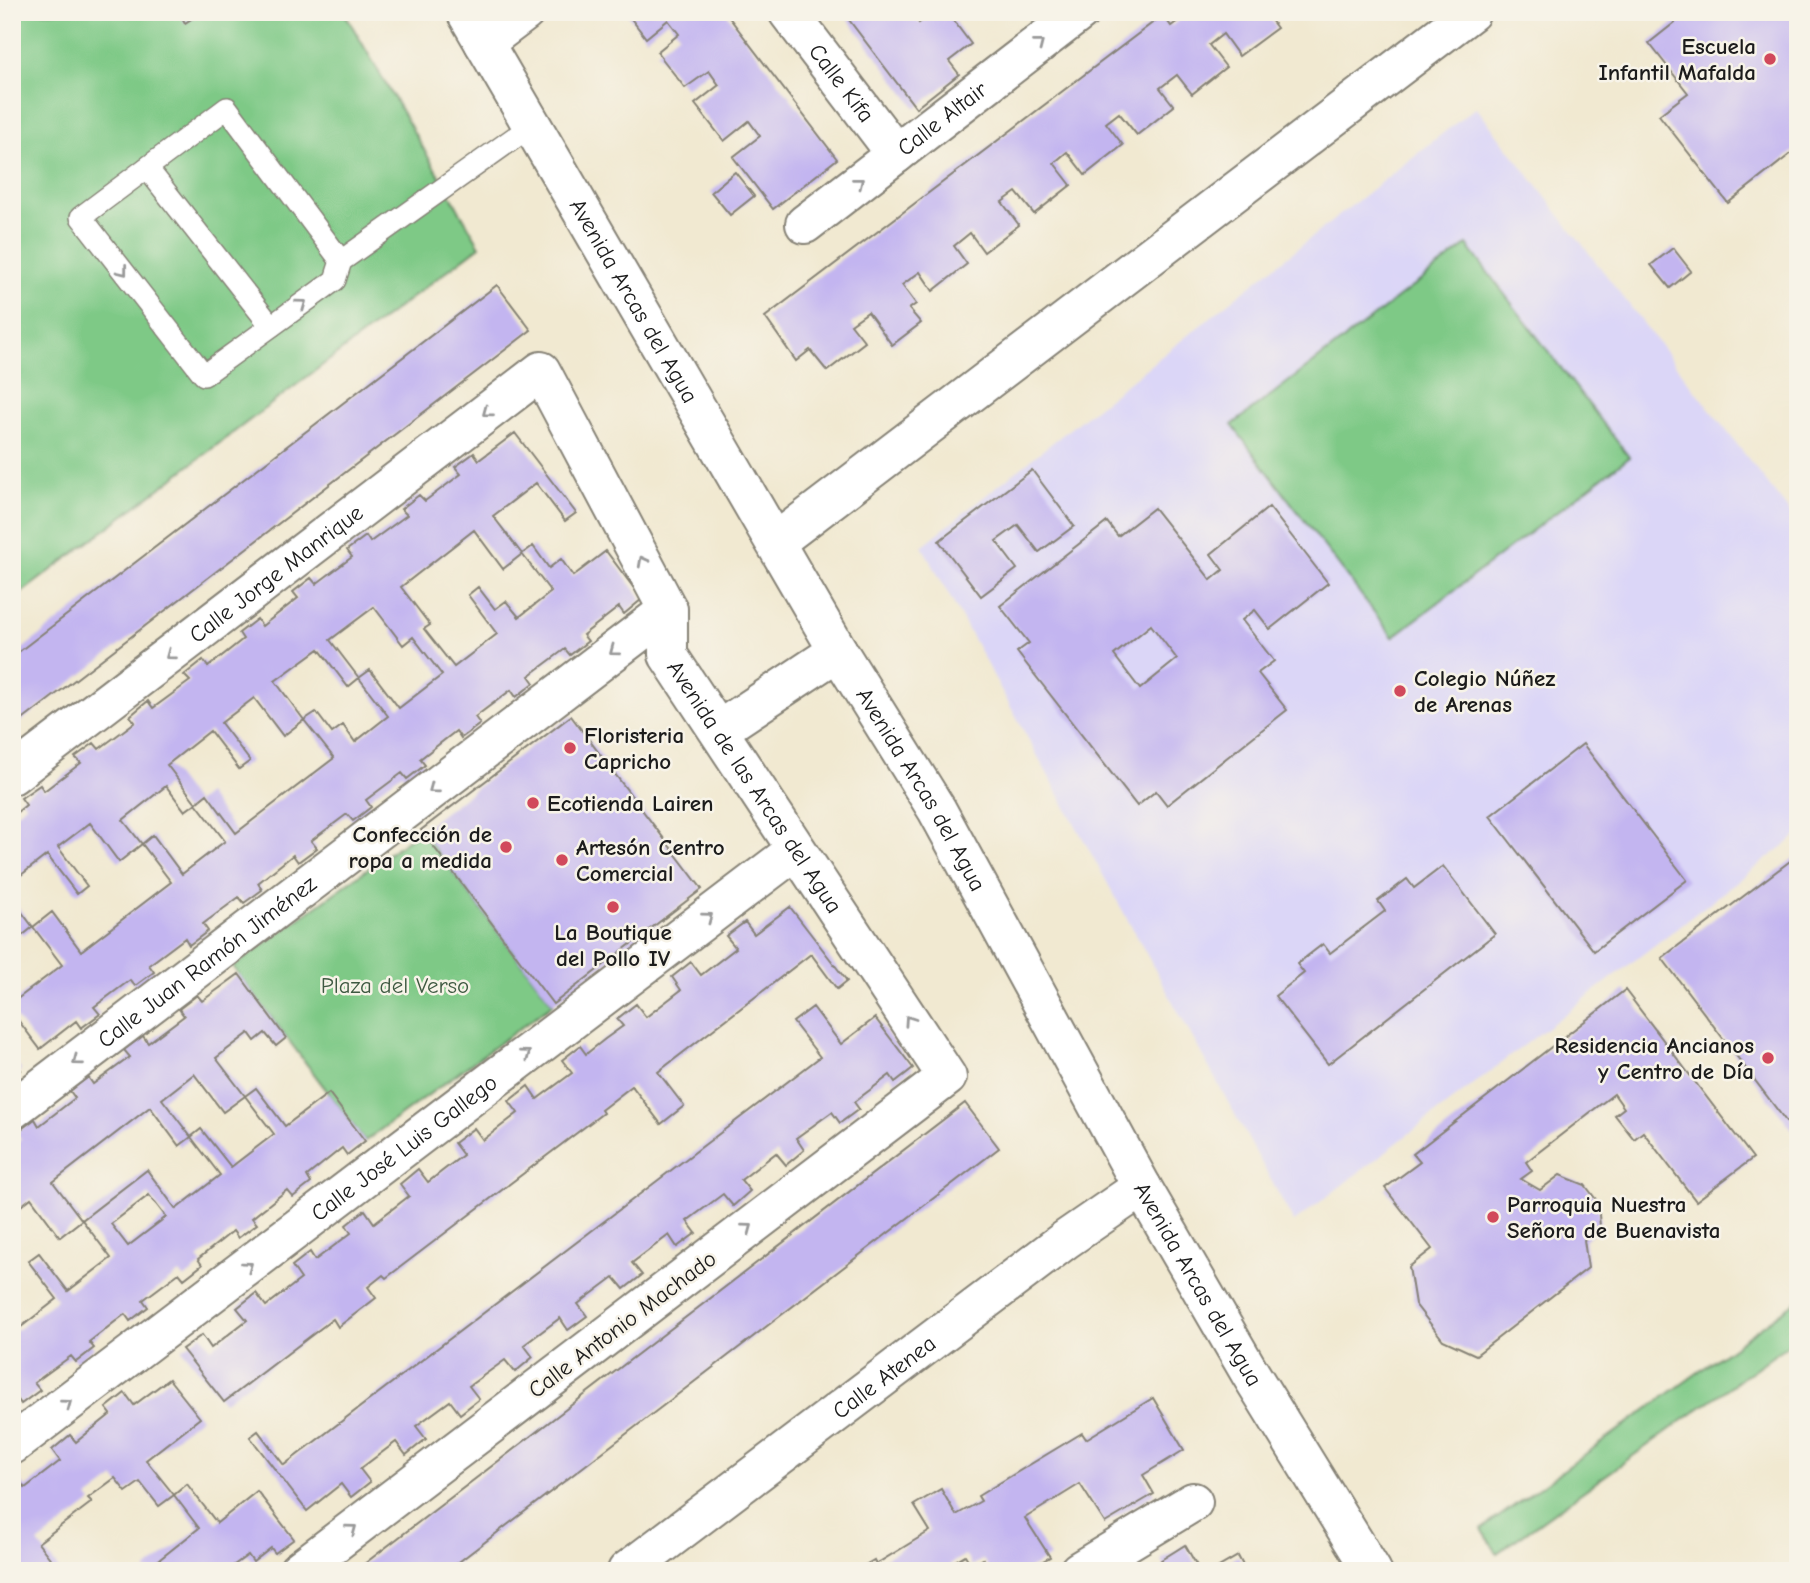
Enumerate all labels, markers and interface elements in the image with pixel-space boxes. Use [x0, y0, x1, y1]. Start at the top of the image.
place label: Escuela Infantil Mafalda [1598, 33, 1756, 86]
street label: Calle Kifa [803, 39, 880, 128]
one-way arrow [1031, 39, 1044, 52]
marker: Escuela Infantil Mafalda [1762, 51, 1778, 67]
street label: Calle Altair [892, 75, 993, 162]
one-way arrow [851, 178, 863, 191]
street label: Avenida Arcas del Agua [564, 194, 704, 408]
one-way arrow [115, 263, 128, 275]
one-way arrow [294, 300, 306, 312]
one-way arrow [482, 404, 495, 417]
street label: Calle Jorge Manrique [184, 499, 368, 649]
one-way arrow [637, 556, 651, 568]
one-way arrow [609, 643, 622, 655]
one-way arrow [165, 646, 178, 659]
street label: Avenida de las Arcas del Agua [661, 655, 848, 918]
place label: Colegio Núñez de Arenas [1414, 665, 1555, 718]
street label: Avenida Arcas del Agua [850, 683, 991, 896]
marker: Colegio Núñez de Arenas [1392, 683, 1408, 699]
place label: Floristeria Capricho [584, 722, 684, 775]
marker: Floristeria Capricho [562, 740, 578, 756]
one-way arrow [429, 781, 441, 793]
place label: Ecotienda Lairen [547, 790, 713, 817]
marker: Ecotienda Lairen [525, 795, 541, 811]
place label: Confección de ropa a medida [349, 821, 492, 874]
place label: Artesón Centro Comercial [576, 834, 725, 887]
marker: Confección de ropa a medida [498, 839, 514, 855]
marker: Artesón Centro Comercial [554, 852, 570, 868]
street label: Calle Juan Ramón Jiménez [93, 870, 322, 1054]
marker: La Boutique del Pollo IV [605, 899, 621, 915]
one-way arrow [700, 912, 712, 925]
place label: La Boutique del Pollo IV [554, 919, 672, 972]
park label: Plaza del Verso [321, 972, 469, 999]
one-way arrow [905, 1015, 917, 1028]
place label: Residencia Ancianos y Centro de Día [1554, 1032, 1754, 1085]
one-way arrow [519, 1050, 531, 1062]
marker: Residencia Ancianos y Centro de Día [1760, 1050, 1776, 1066]
one-way arrow [73, 1053, 85, 1066]
street label: Calle José Luis Gallego [306, 1069, 503, 1227]
street label: Avenida Arcas del Agua [1128, 1177, 1268, 1391]
place label: Parroquia Nuestra Señora de Buenavista [1507, 1191, 1720, 1244]
marker: Parroquia Nuestra Señora de Buenavista [1485, 1209, 1501, 1225]
one-way arrow [740, 1224, 753, 1237]
street label: Calle Antonio Machado [523, 1245, 721, 1404]
one-way arrow [240, 1262, 252, 1274]
street label: Calle Atenea [827, 1330, 941, 1425]
one-way arrow [59, 1399, 71, 1412]
one-way arrow [345, 1525, 357, 1538]

